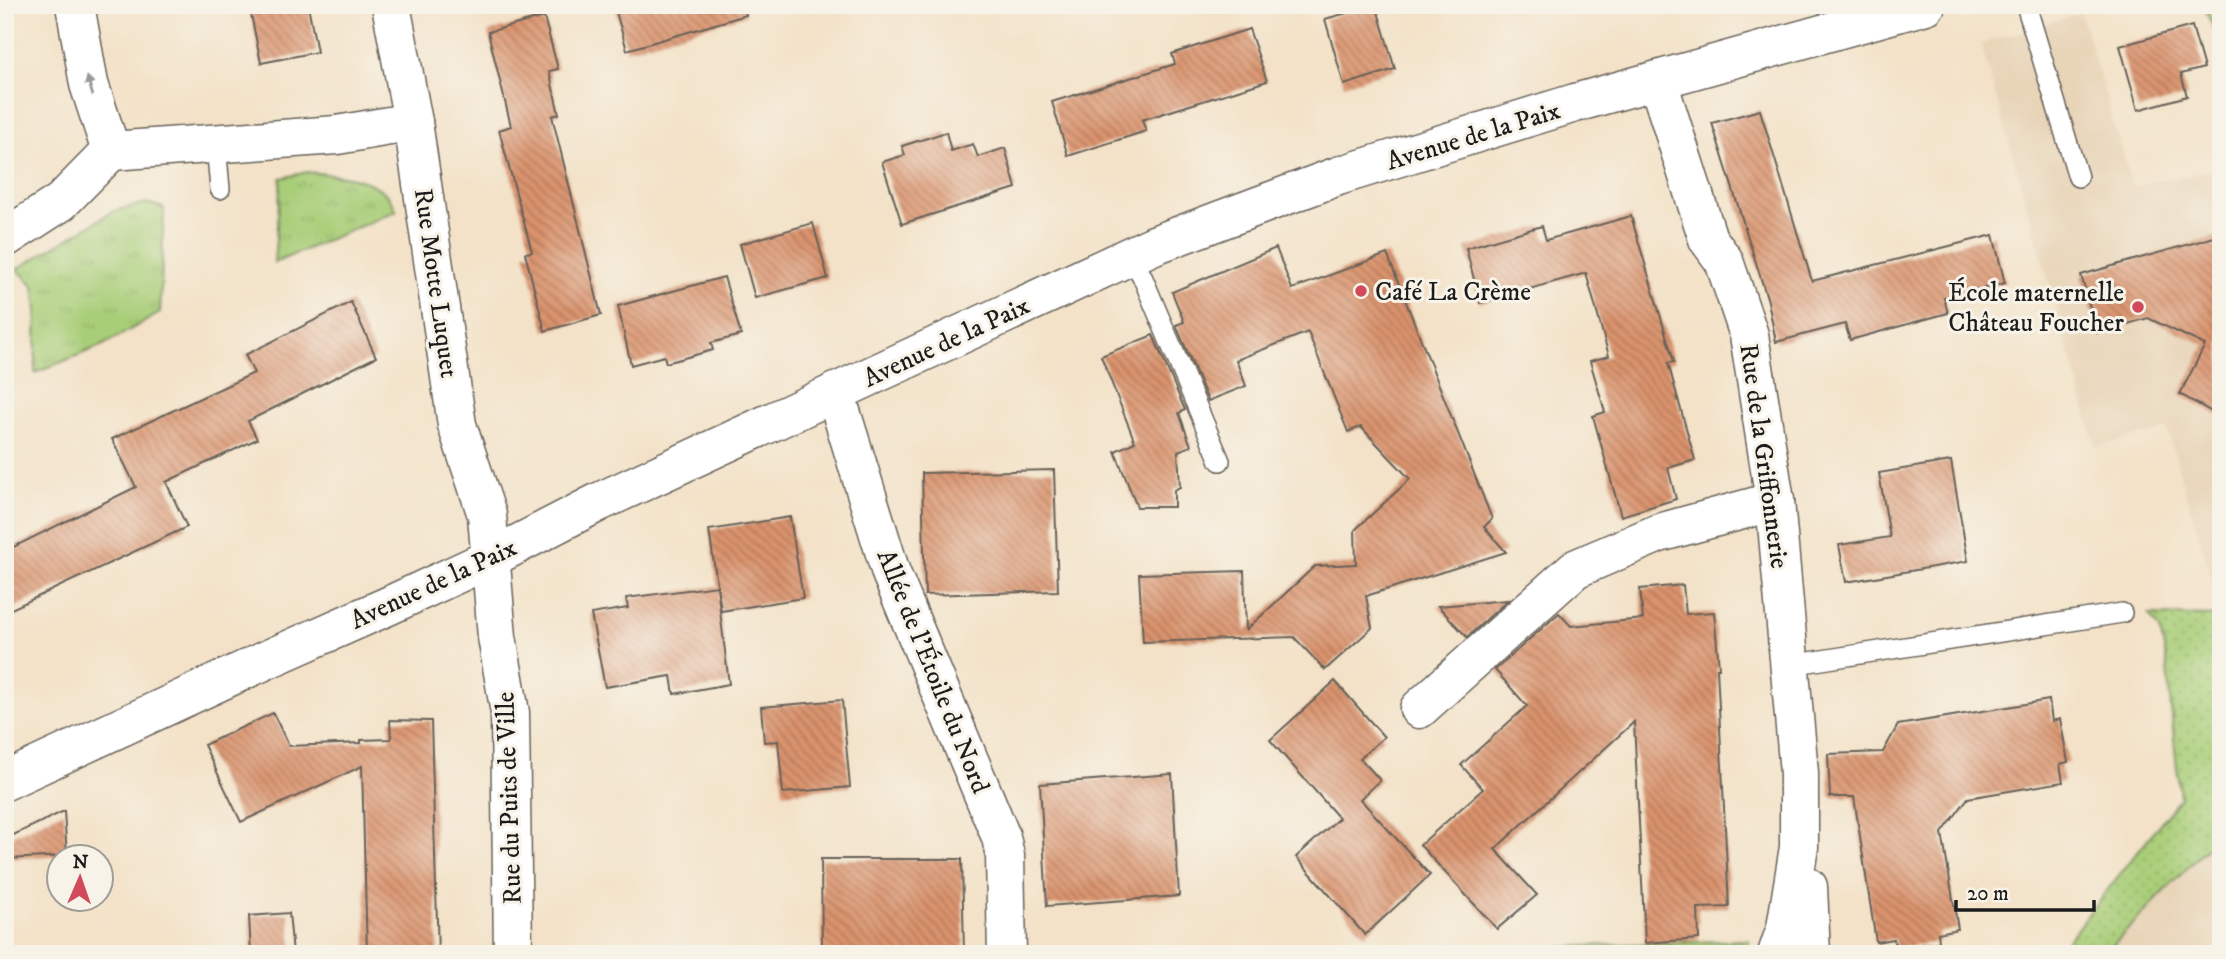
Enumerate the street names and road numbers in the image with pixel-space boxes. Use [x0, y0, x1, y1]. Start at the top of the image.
street label: Avenue de la Paix [1383, 94, 1564, 179]
street label: Rue Motte Luquet [406, 186, 465, 380]
street label: Avenue de la Paix [858, 289, 1035, 395]
street label: Rue de la Griffonnerie [1731, 342, 1796, 571]
street label: Avenue de la Paix [345, 531, 522, 637]
street label: Allée de l'Étoile du Nord [869, 545, 997, 798]
street label: Rue du Puits de Ville [489, 691, 530, 905]

